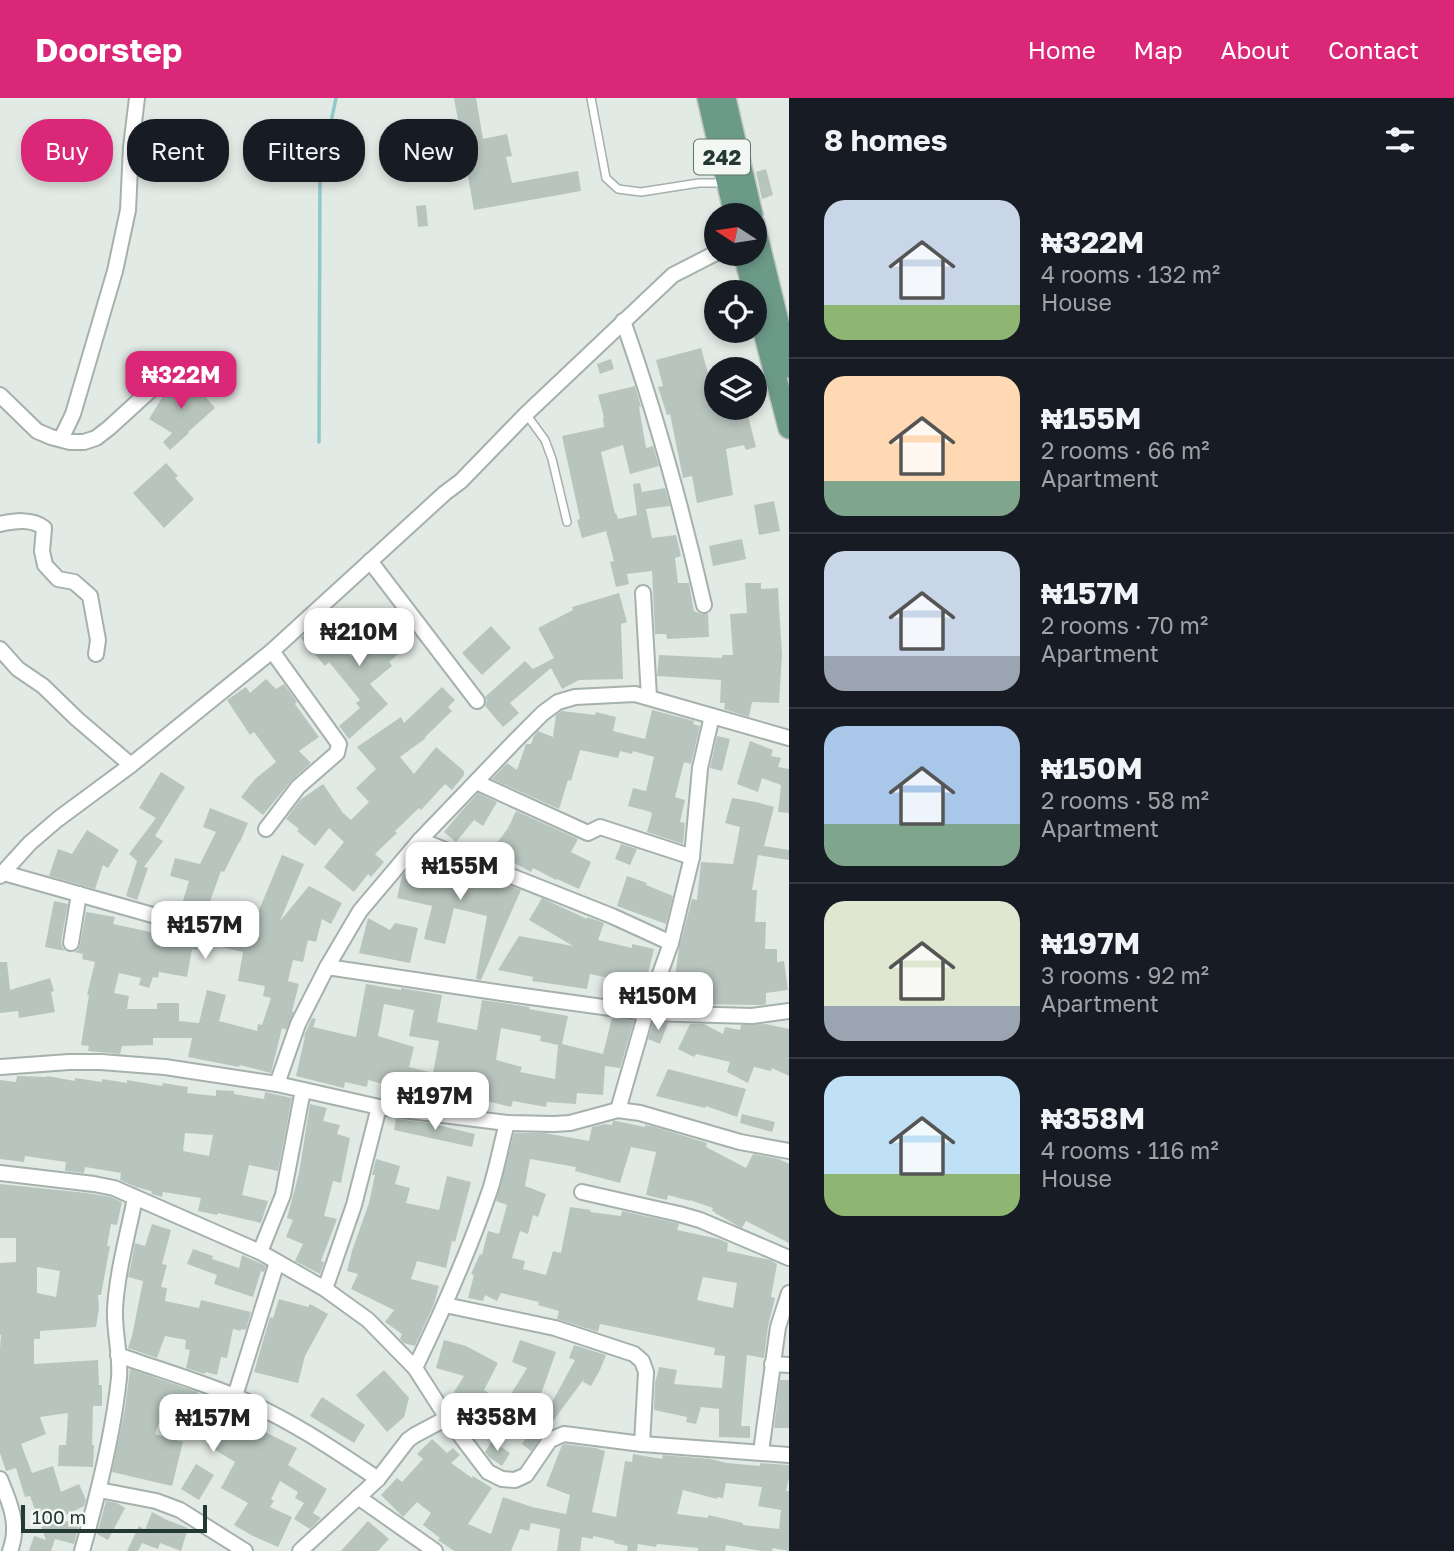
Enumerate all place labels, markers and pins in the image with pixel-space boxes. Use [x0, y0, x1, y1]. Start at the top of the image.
pin: ₦322M [132, 352, 230, 411]
pin: ₦210M [310, 608, 408, 668]
pin: ₦155M [411, 842, 509, 902]
pin: ₦157M [156, 902, 254, 961]
pin: ₦150M [609, 972, 707, 1032]
pin: ₦197M [386, 1072, 484, 1132]
pin: ₦157M [164, 1394, 262, 1454]
pin: ₦358M [448, 1394, 546, 1453]

